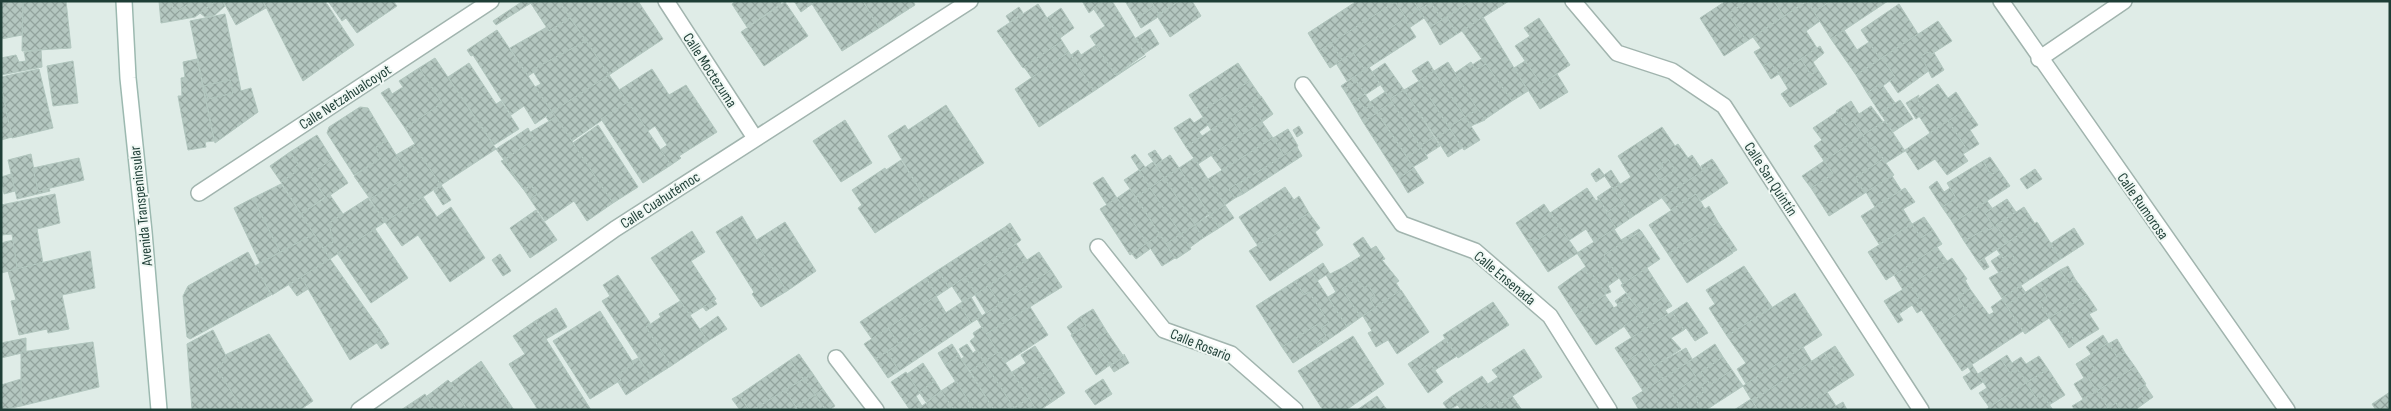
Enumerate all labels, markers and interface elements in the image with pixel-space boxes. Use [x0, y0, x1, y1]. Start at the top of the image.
street label: Calle Moctezuma [678, 29, 741, 111]
street label: Calle Netzahualcoyot [296, 60, 395, 134]
street label: Calle San Quintín [1740, 139, 1802, 220]
street label: Avenida Transpeninsular [126, 144, 157, 268]
street label: Calle Cuahutémoc [617, 168, 704, 233]
street label: Calle Rumorosa [2113, 169, 2173, 244]
street label: Calle Ensenada [1470, 247, 1540, 310]
street label: Calle Rosario [1167, 325, 1234, 366]

